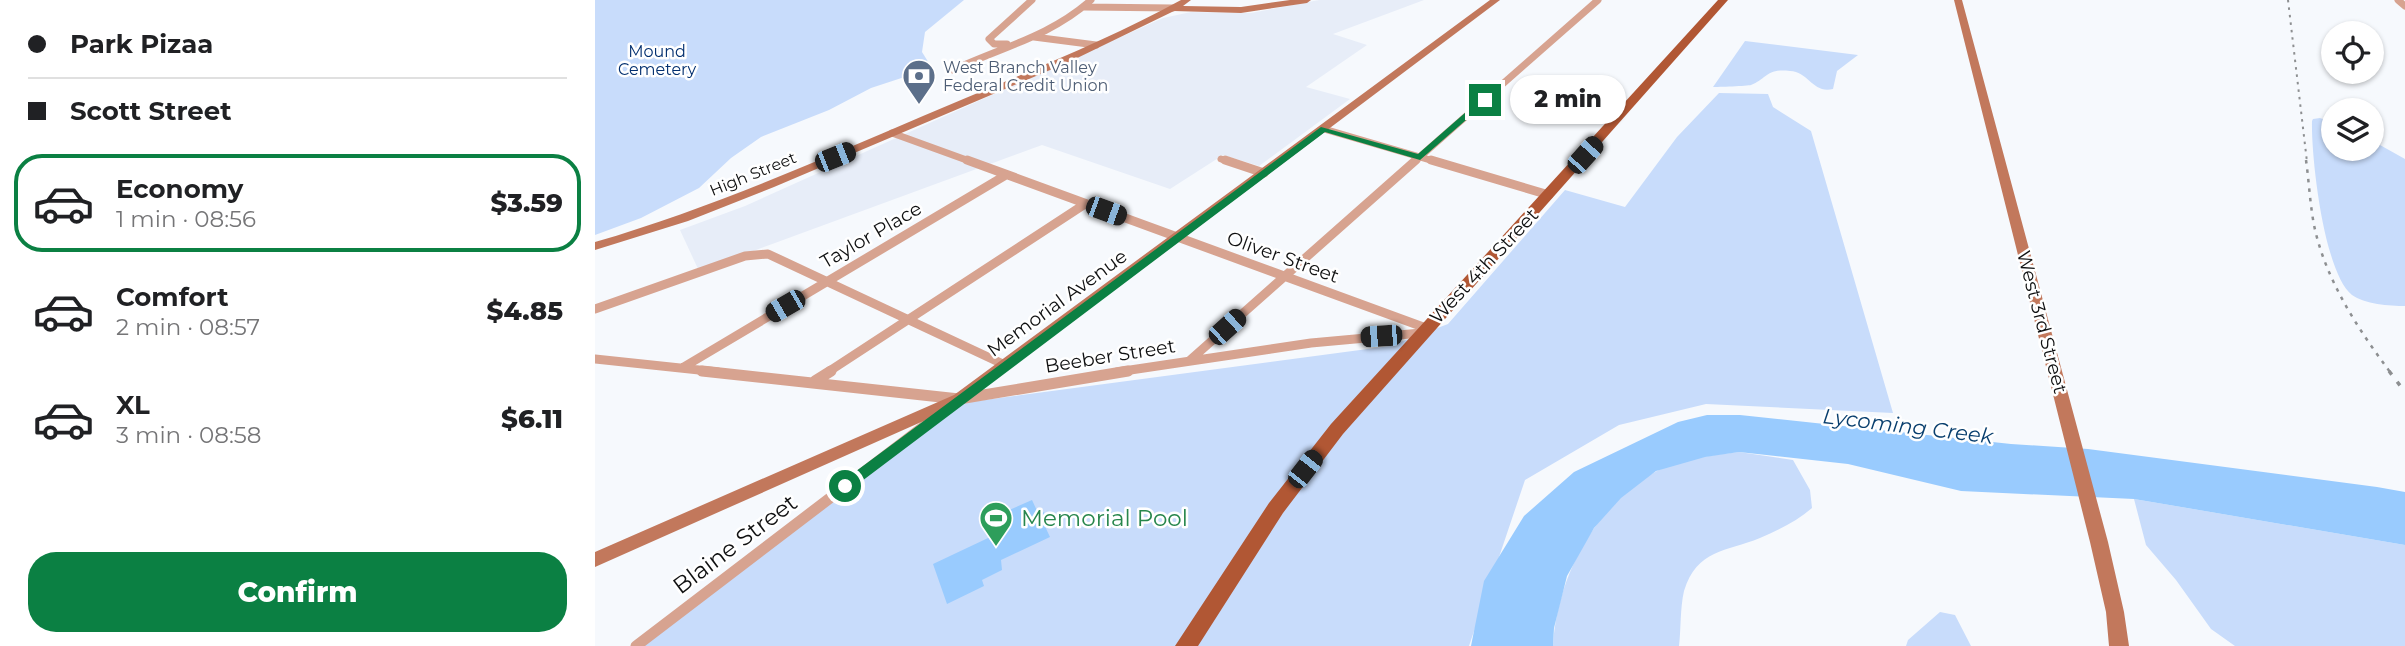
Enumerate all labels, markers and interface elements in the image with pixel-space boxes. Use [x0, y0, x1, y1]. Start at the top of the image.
map controls [2321, 21, 2384, 161]
button: locate [2321, 21, 2384, 84]
text: Park Pizaa [70, 28, 213, 60]
park label: Mound Cemetery [618, 42, 696, 79]
bank icon: West Branch Valley Federal Credit Union [900, 57, 938, 106]
place label: West Branch Valley Federal Credit Union [943, 58, 1108, 95]
callout: 2 min [1509, 76, 1625, 124]
route end [1469, 84, 1501, 116]
text: 2 min [1534, 85, 1602, 113]
text: Scott Street [70, 95, 231, 127]
button: layers [2321, 98, 2384, 161]
car [1564, 132, 1607, 178]
car [812, 139, 859, 175]
street label: High Street [707, 148, 800, 200]
icon: car [32, 172, 95, 235]
text: Economy [116, 173, 243, 205]
text: $3.59 [491, 187, 563, 219]
car [1083, 194, 1130, 228]
street label: Taylor Place [816, 197, 926, 273]
street label: West 4th Street [1425, 203, 1543, 328]
text: 1 min · 08:56 [116, 205, 256, 233]
street label: Oliver Street [1224, 226, 1342, 288]
street label: Memorial Avenue [983, 245, 1131, 361]
street label: West 3rd Street [2012, 248, 2072, 396]
icon: car [32, 280, 95, 343]
text: Comfort [116, 281, 228, 313]
car [762, 286, 809, 326]
text: $4.85 [486, 295, 563, 327]
car [1205, 305, 1250, 349]
text: 2 min · 08:57 [116, 313, 260, 341]
car [1360, 324, 1403, 348]
street label: Beeber Street [1043, 334, 1177, 378]
icon: car [32, 388, 95, 451]
text: XL [116, 389, 150, 421]
text: $6.11 [501, 403, 563, 435]
water label: Lycoming Creek [1821, 403, 1996, 449]
text: 3 min · 08:58 [116, 421, 261, 449]
car [1284, 446, 1327, 492]
route start [829, 470, 861, 502]
street label: Blaine Street [667, 488, 803, 600]
sports icon: Memorial Pool [977, 499, 1015, 548]
place label: Memorial Pool [1021, 504, 1188, 532]
button: Confirm [28, 552, 567, 632]

